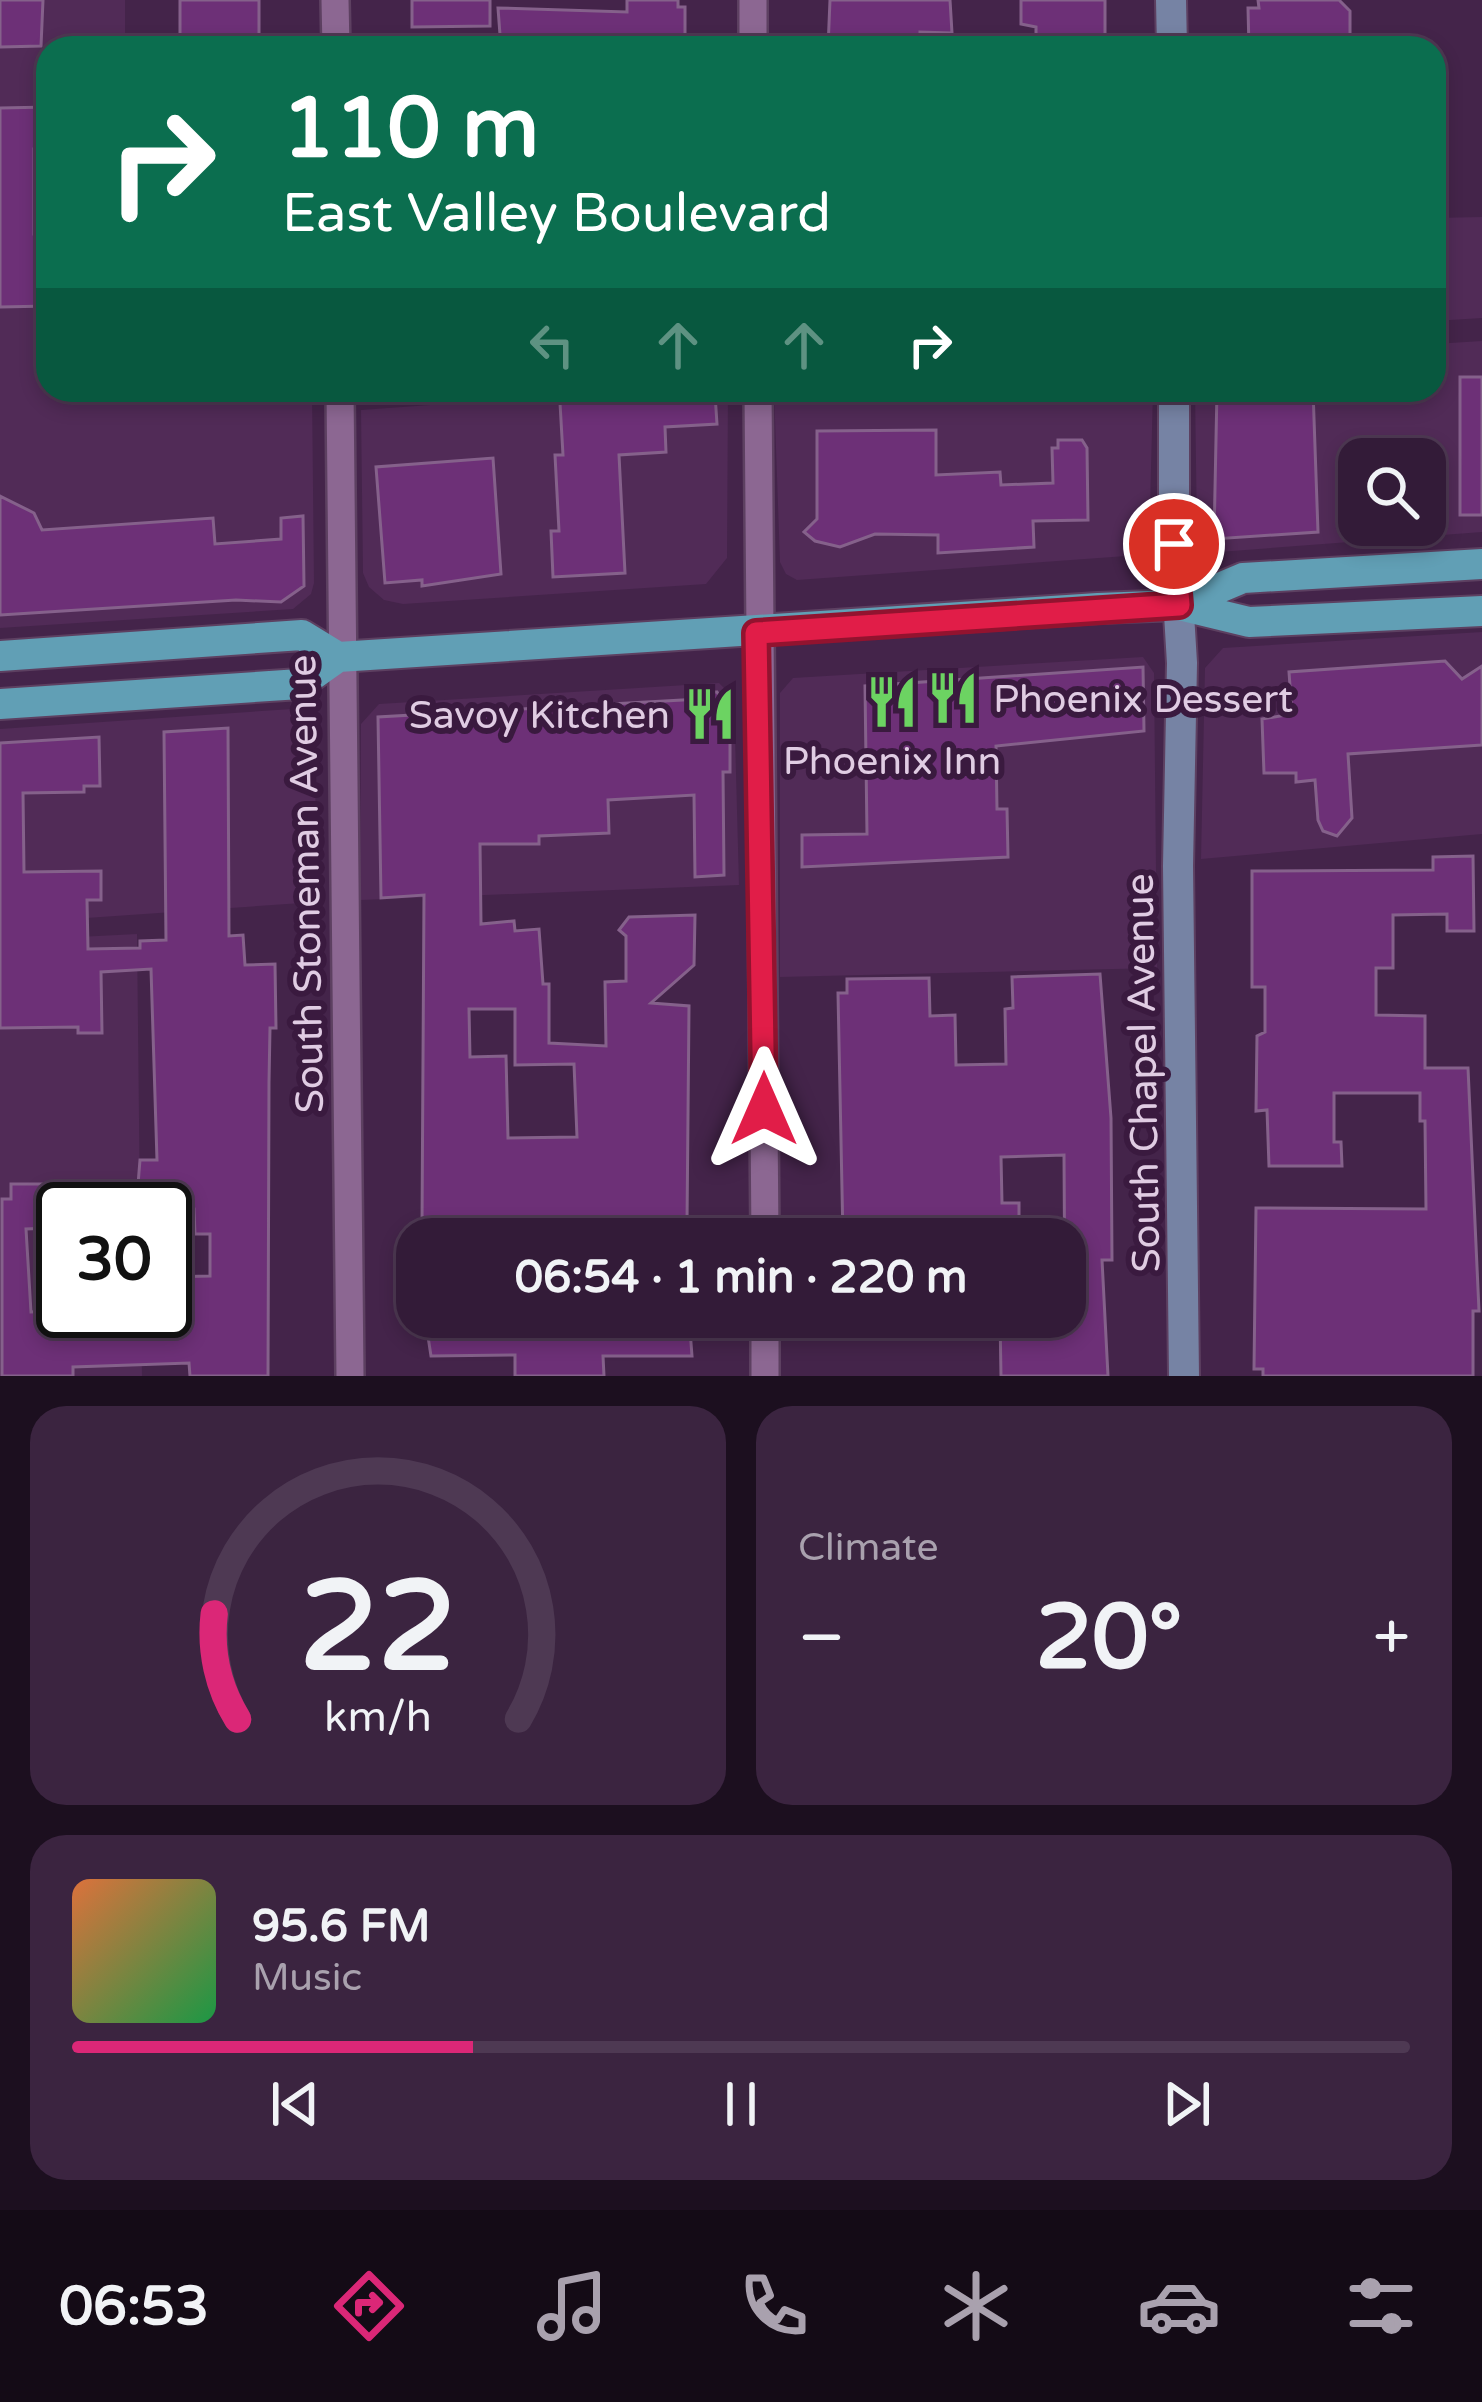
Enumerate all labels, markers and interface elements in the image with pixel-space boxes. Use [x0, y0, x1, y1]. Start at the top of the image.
text: 110 m [282, 79, 539, 180]
icon: right [84, 84, 240, 240]
text: East Valley Boulevard [282, 181, 831, 246]
icon: left [519, 312, 585, 378]
icon: ahead [645, 312, 711, 378]
icon: ahead [771, 312, 837, 378]
icon: right [897, 312, 963, 378]
map controls [1338, 438, 1446, 546]
button: search [1338, 438, 1446, 546]
pin [1123, 493, 1225, 595]
icon: arrive [1141, 511, 1207, 577]
street label: South Stoneman Avenue [279, 654, 334, 1114]
restaurant icon: Phoenix Dessert [924, 669, 982, 727]
restaurant icon: Phoenix Inn [863, 673, 921, 731]
place label: Phoenix Dessert [993, 676, 1293, 723]
restaurant icon: Savoy Kitchen [681, 685, 739, 743]
place label: Savoy Kitchen [409, 692, 670, 739]
place label: Phoenix Inn [783, 738, 1001, 785]
street label: South Chapel Avenue [1117, 873, 1170, 1273]
position arrow [701, 1046, 827, 1172]
speed limit sign: 30 [36, 1182, 192, 1338]
text: 06:54 · 1 min · 220 m [515, 1251, 967, 1305]
text: Climate [798, 1524, 938, 1571]
text: 22 [300, 1553, 456, 1704]
text: 20° [1035, 1584, 1182, 1693]
text: − [798, 1598, 845, 1678]
text: + [1373, 1598, 1410, 1678]
text: km/h [324, 1691, 432, 1742]
text: 95.6 FM [252, 1900, 431, 1954]
text: Music [252, 1954, 362, 2001]
icon: previous [262, 2071, 328, 2137]
icon: pause [708, 2071, 774, 2137]
icon: next [1154, 2071, 1220, 2137]
icon: directions [327, 2264, 411, 2348]
icon: music [530, 2264, 614, 2348]
icon: phone [732, 2264, 816, 2348]
icon: climate [934, 2264, 1018, 2348]
icon: car [1137, 2264, 1221, 2348]
icon: filters [1339, 2264, 1423, 2348]
text: 06:53 [59, 2274, 209, 2339]

